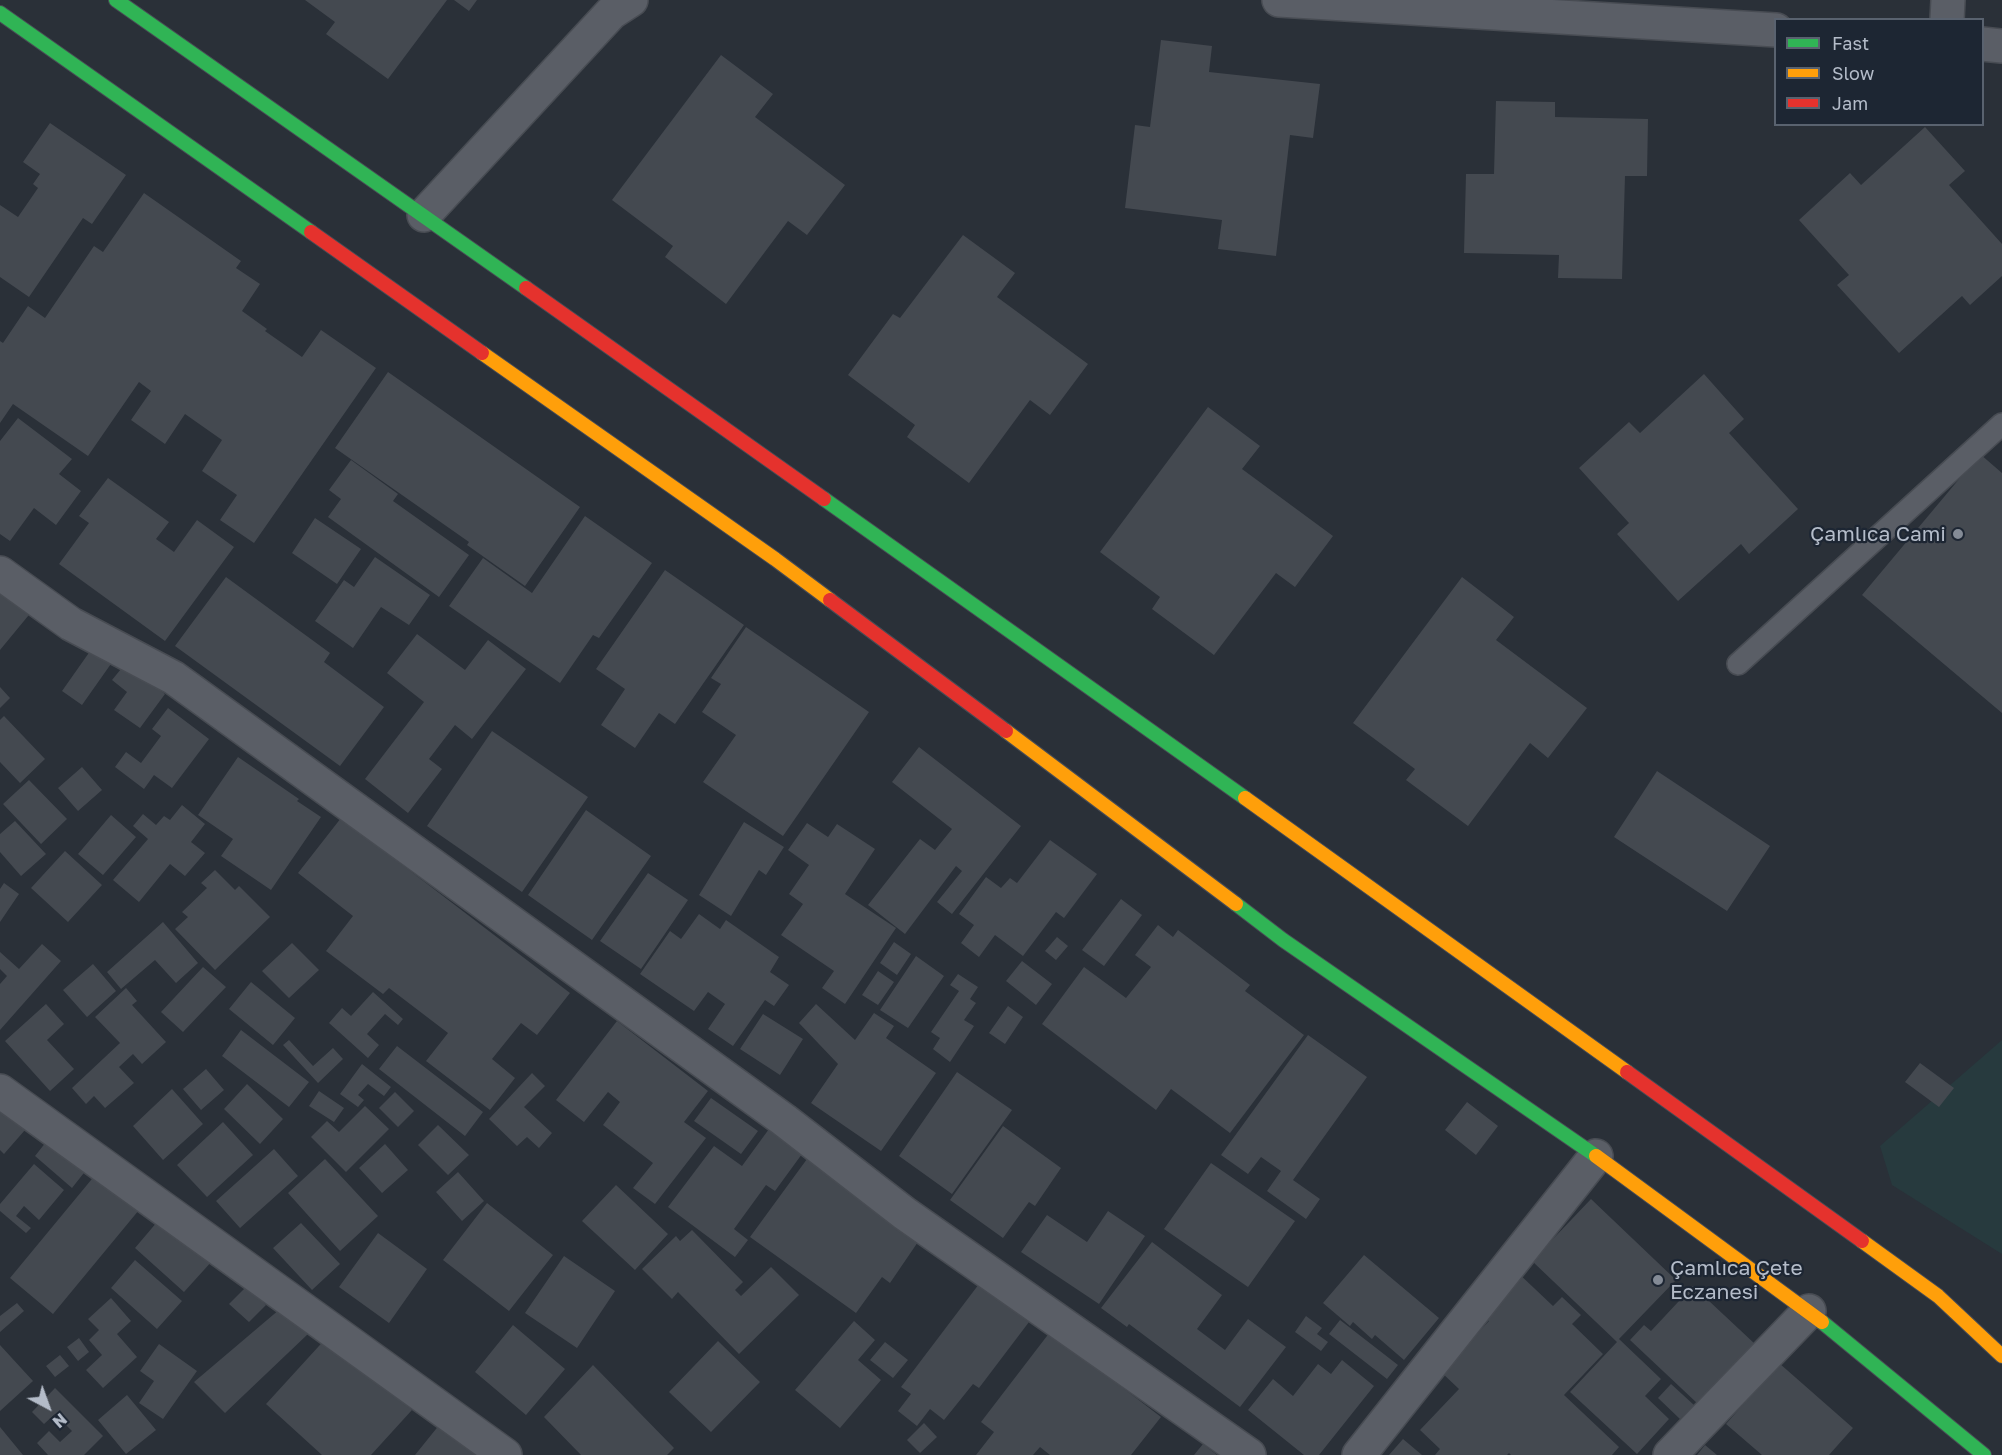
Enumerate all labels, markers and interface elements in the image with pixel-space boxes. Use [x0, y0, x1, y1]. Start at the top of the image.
legend [1774, 18, 1984, 126]
text: Fast [1832, 32, 1869, 54]
text: Slow [1832, 62, 1874, 84]
text: Jam [1832, 92, 1868, 114]
place label: Çamlıca Cami [1810, 521, 1946, 547]
marker: Çamlıca Cami [1951, 527, 1965, 541]
place label: Çamlıca Çete Eczanesi [1670, 1255, 1803, 1305]
marker: Çamlıca Çete Eczanesi [1651, 1273, 1665, 1287]
north arrow [18, 1377, 78, 1437]
text: N [49, 1409, 71, 1432]

